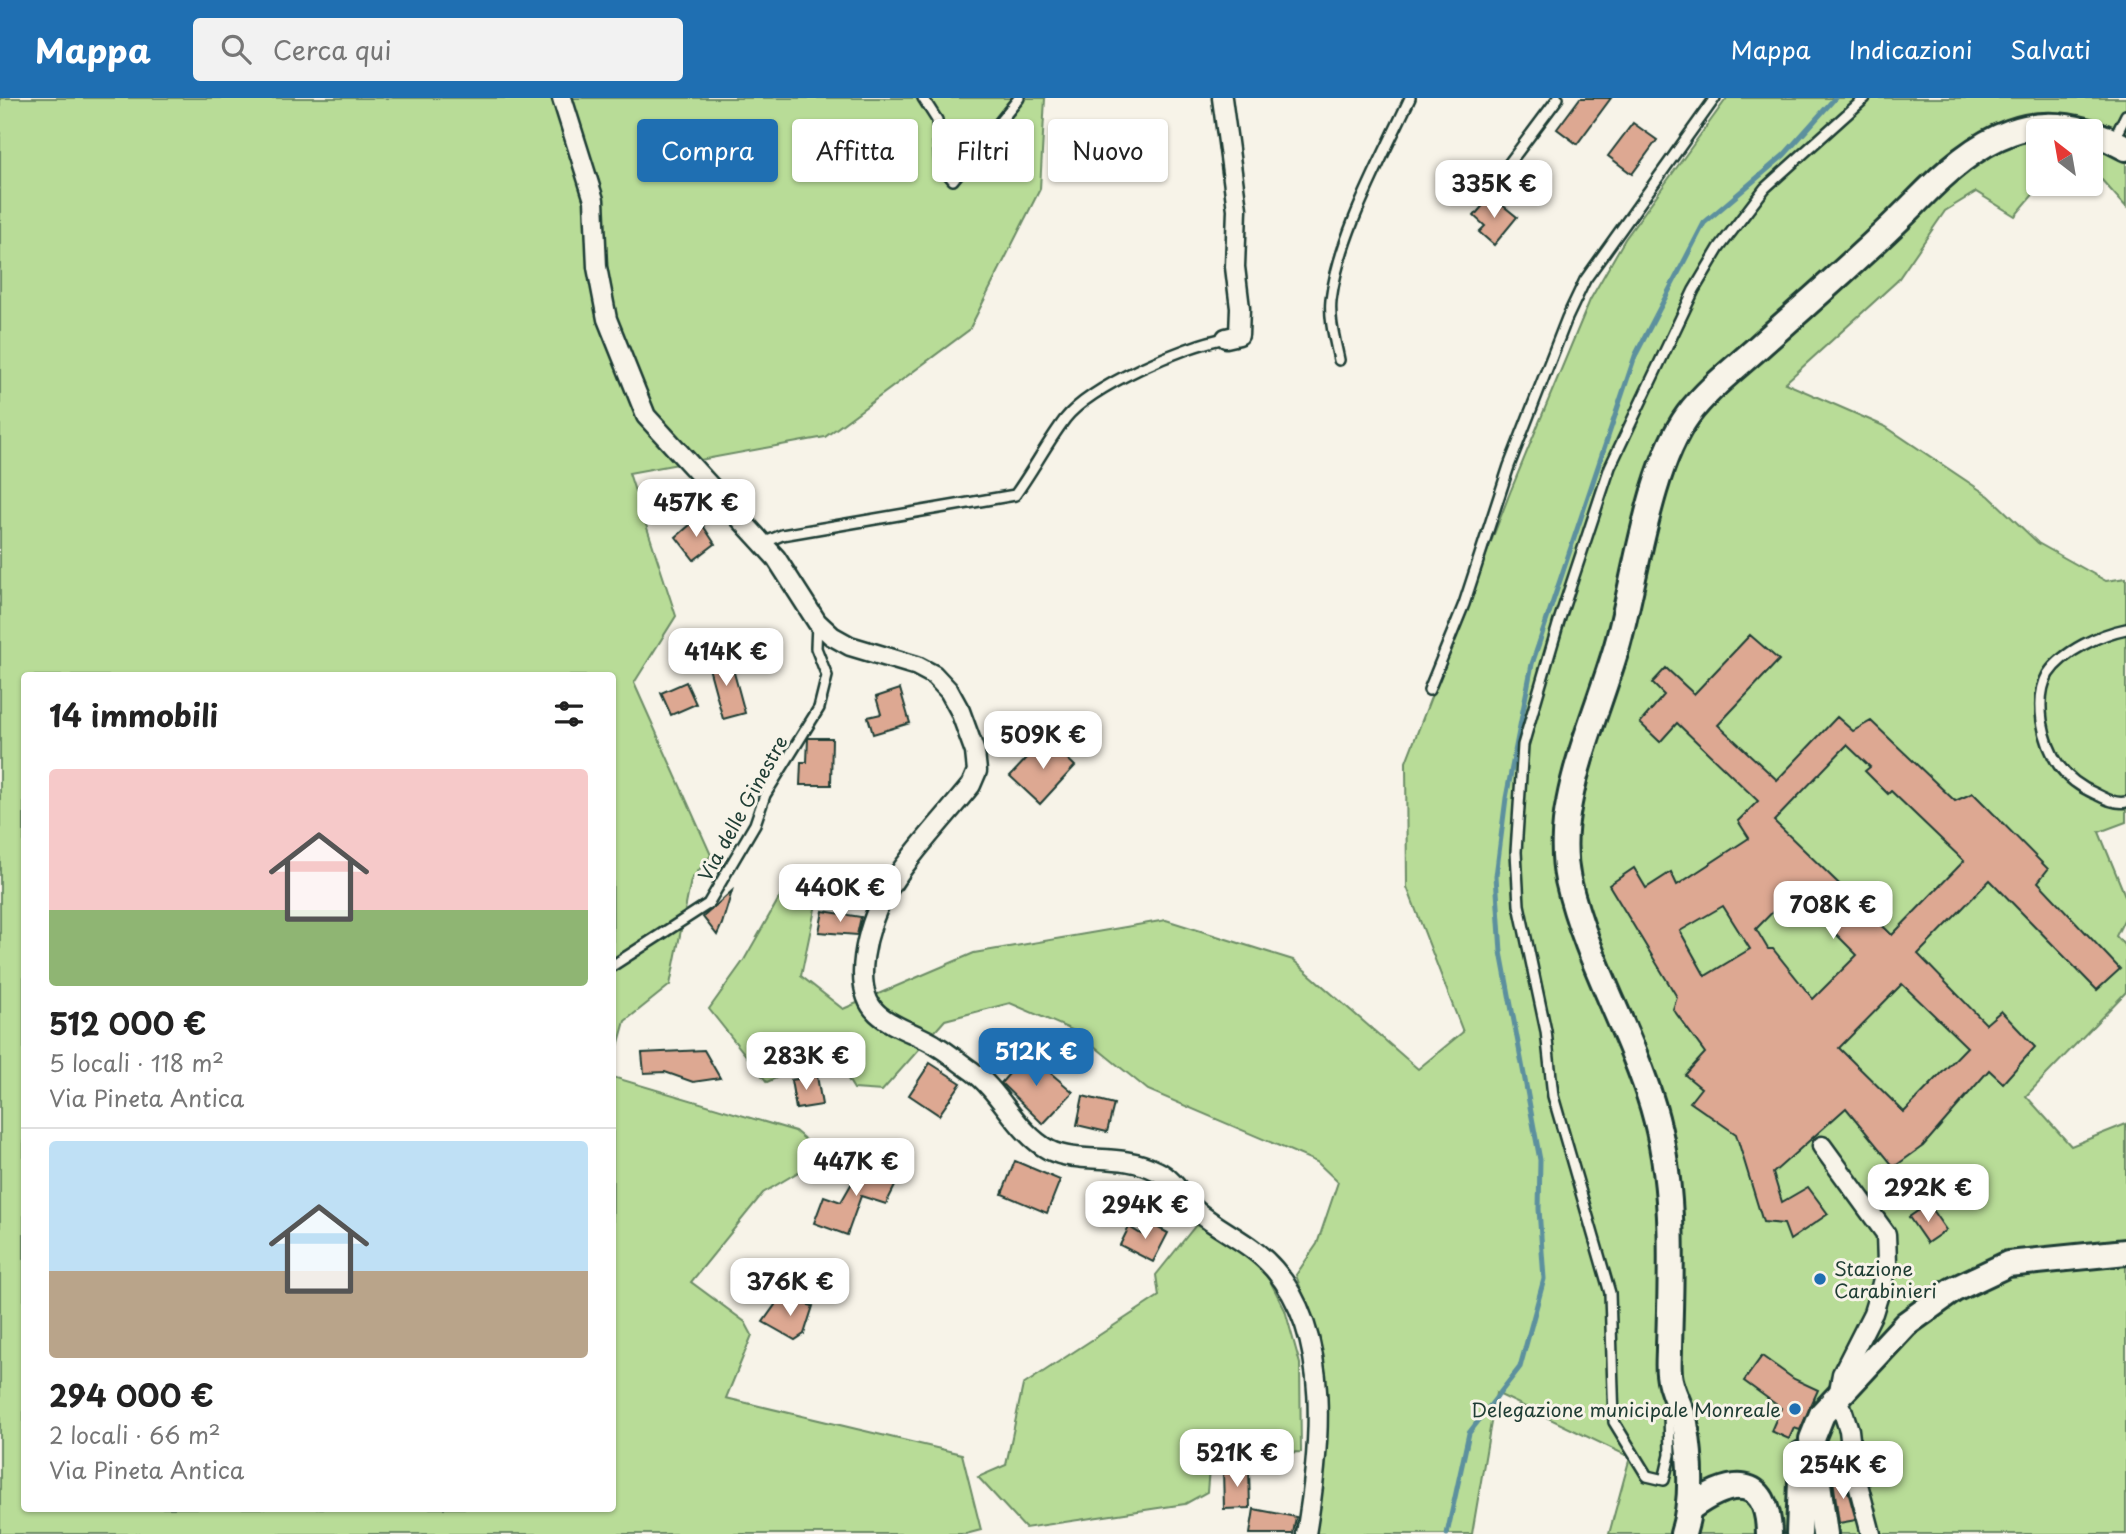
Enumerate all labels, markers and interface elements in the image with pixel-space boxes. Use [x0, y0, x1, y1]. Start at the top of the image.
search box [193, 18, 683, 81]
text: Mappa [35, 24, 151, 74]
icon: search [217, 30, 255, 68]
text: Cerca qui [273, 30, 392, 69]
text: Mappa [1731, 31, 1811, 67]
text: Indicazioni [1849, 31, 1972, 67]
text: Salvati [2010, 31, 2091, 67]
chip: Compra [637, 119, 778, 182]
chip: Affitta [792, 119, 918, 182]
chip: Filtri [932, 119, 1034, 182]
chip: Nuovo [1048, 119, 1168, 182]
north arrow [2026, 119, 2104, 196]
map controls [2026, 119, 2103, 196]
pin: 335K € [1437, 160, 1551, 220]
text: 335K € [1451, 165, 1537, 200]
pin: 457K € [639, 480, 753, 539]
text: 457K € [653, 484, 739, 519]
pin: 414K € [669, 628, 783, 688]
text: 414K € [684, 633, 768, 668]
text: 14 immobili [49, 692, 218, 737]
icon: filters [550, 695, 588, 733]
pin: 509K € [986, 712, 1100, 771]
text: 509K € [1000, 716, 1086, 751]
street label: Via delle Ginestre [690, 730, 794, 886]
icon: home [256, 814, 382, 940]
pin: 440K € [783, 864, 897, 924]
text: 440K € [795, 869, 885, 904]
pin: 708K € [1776, 882, 1890, 941]
text: 708K € [1790, 886, 1876, 921]
text: 512 000 € [49, 1000, 207, 1045]
pin: 512K € [979, 1028, 1093, 1088]
pin: 283K € [749, 1032, 863, 1092]
text: 512K € [995, 1033, 1077, 1068]
text: 283K € [762, 1037, 850, 1072]
text: 5 locali · 118 m² [49, 1045, 224, 1080]
text: Via Pineta Antica [49, 1080, 244, 1115]
pin: 447K € [799, 1138, 913, 1198]
text: 447K € [813, 1143, 899, 1178]
pin: 292K € [1871, 1164, 1985, 1224]
text: 292K € [1884, 1169, 1972, 1204]
pin: 294K € [1088, 1182, 1202, 1241]
icon: home [256, 1186, 382, 1312]
text: 294K € [1101, 1186, 1189, 1221]
place label: Stazione Carabinieri [1834, 1254, 1937, 1304]
pin: 376K € [733, 1258, 847, 1318]
text: 376K € [746, 1263, 834, 1298]
marker: Stazione Carabinieri [1812, 1271, 1828, 1287]
text: 294 000 € [49, 1372, 214, 1417]
place label: Delegazione municipale Monreale [1471, 1395, 1781, 1423]
marker: Delegazione municipale Monreale [1787, 1401, 1803, 1417]
text: 2 locali · 66 m² [49, 1417, 221, 1452]
pin: 521K € [1180, 1430, 1294, 1489]
text: 521K € [1196, 1434, 1278, 1469]
pin: 254K € [1786, 1442, 1900, 1501]
text: 254K € [1799, 1446, 1887, 1481]
text: Via Pineta Antica [49, 1452, 244, 1487]

